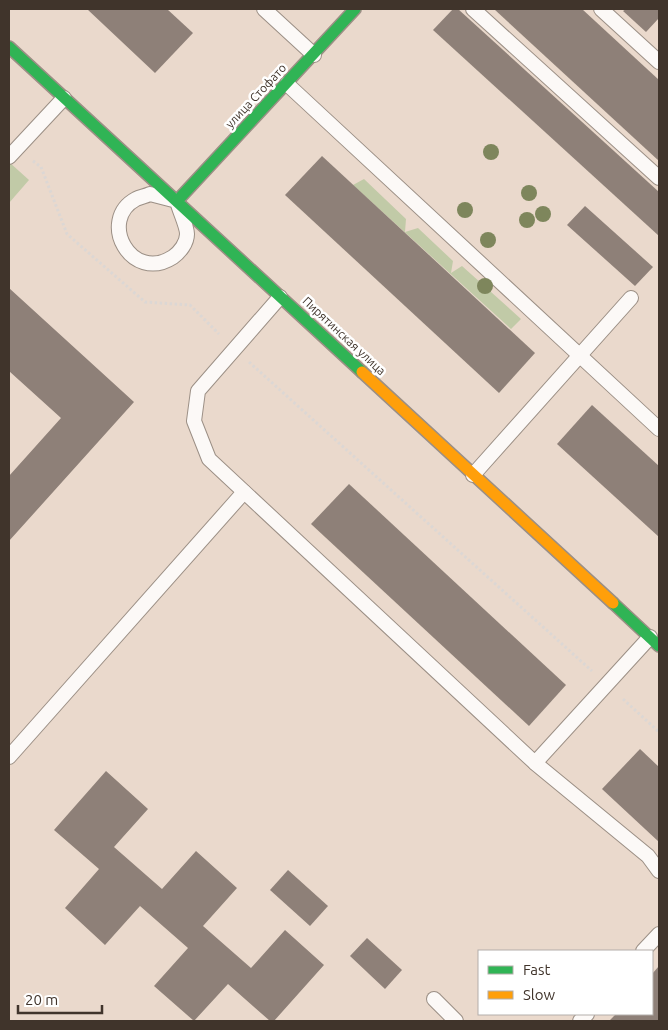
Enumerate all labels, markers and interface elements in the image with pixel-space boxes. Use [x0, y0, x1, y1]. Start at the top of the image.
street label: улица Стофато [223, 61, 289, 130]
street label: Пирятинская улица [300, 294, 388, 377]
legend [478, 950, 653, 1015]
text: Fast [523, 961, 551, 978]
scale bar [18, 982, 101, 1014]
text: Slow [523, 986, 556, 1003]
text: 20 m [25, 991, 58, 1008]

